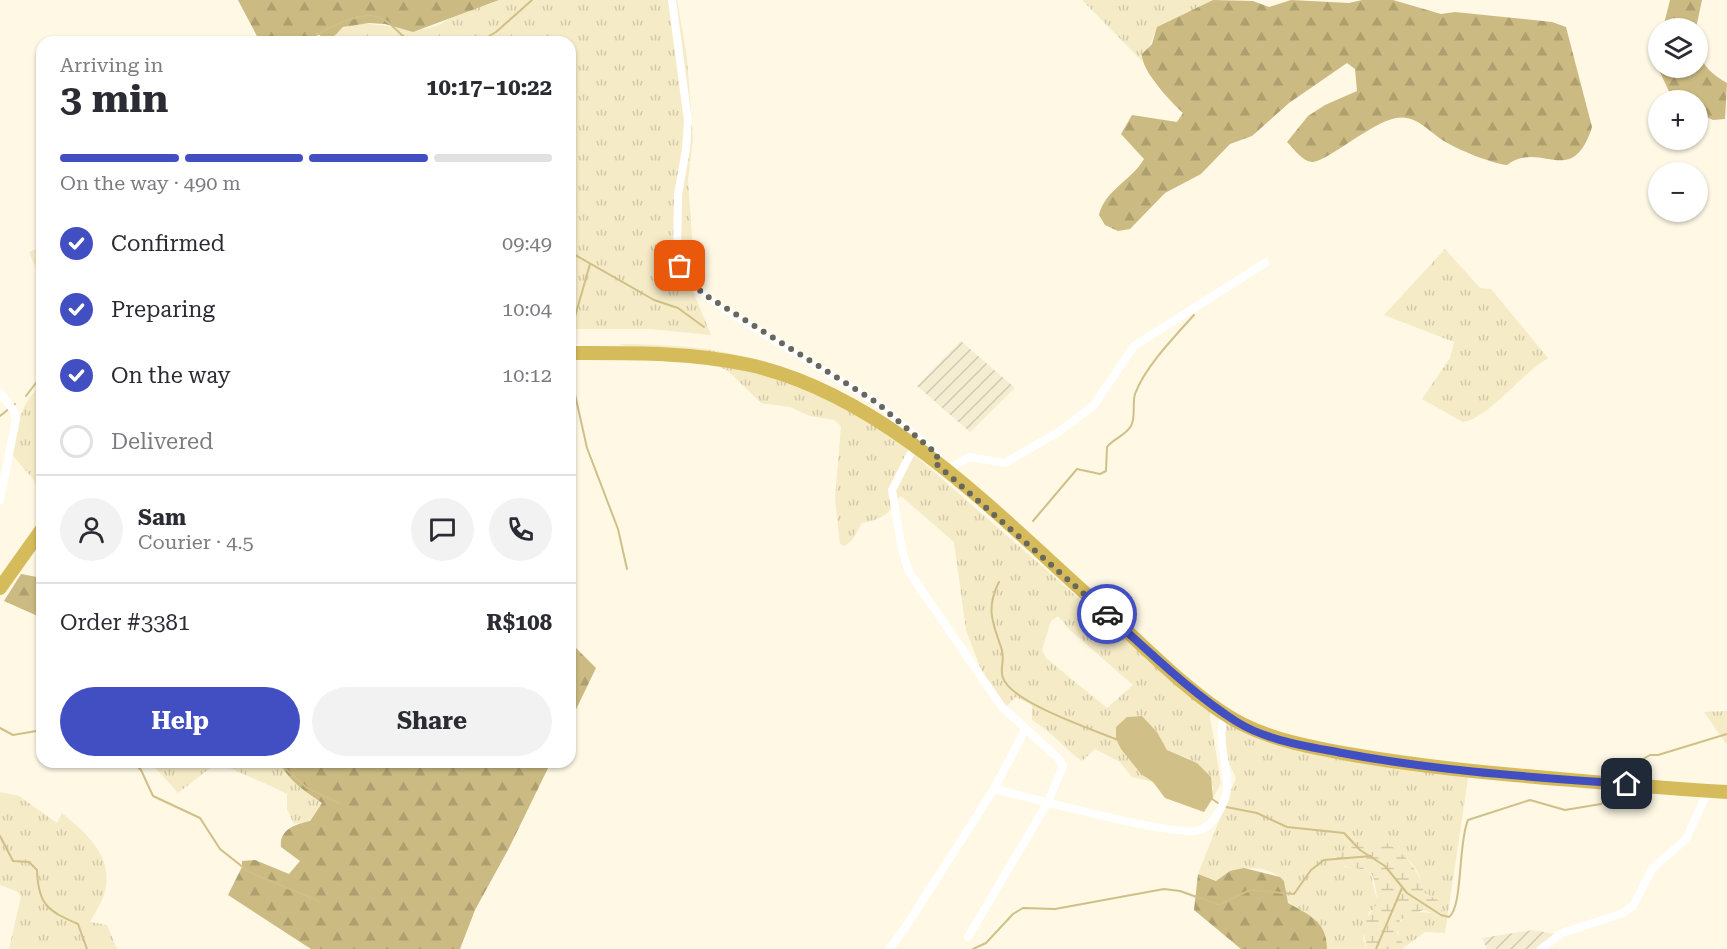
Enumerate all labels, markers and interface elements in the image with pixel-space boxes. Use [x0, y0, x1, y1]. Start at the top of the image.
map controls [1648, 18, 1708, 222]
button: layers [1648, 18, 1708, 78]
text: Arriving in [60, 53, 163, 77]
text: 10:17–10:22 [426, 75, 552, 100]
text: 3 min [60, 76, 168, 122]
button: + [1648, 90, 1708, 150]
button: − [1648, 162, 1708, 222]
text: On the way · 490 m [60, 171, 241, 195]
icon: check [60, 227, 93, 260]
text: Confirmed [111, 231, 225, 256]
text: 09:49 [502, 231, 552, 255]
pin [654, 240, 705, 291]
icon: bag [663, 249, 696, 282]
icon: check [60, 293, 93, 326]
text: Preparing [111, 297, 215, 322]
text: 10:04 [502, 297, 552, 321]
icon: check [60, 359, 93, 392]
text: On the way [111, 363, 231, 388]
text: 10:12 [502, 363, 552, 387]
text: Delivered [111, 429, 213, 454]
button: person [60, 498, 123, 561]
button: chat [411, 498, 474, 561]
button: phone [489, 498, 552, 561]
text: Sam [138, 505, 186, 530]
text: Courier · 4.5 [138, 530, 254, 554]
courier [1077, 584, 1137, 644]
icon: car [1091, 598, 1124, 631]
text: Order #3381 [60, 610, 190, 635]
text: R$108 [486, 610, 552, 635]
button: Help [60, 687, 300, 756]
button: Share [312, 687, 552, 756]
pin [1601, 758, 1652, 809]
icon: home [1610, 767, 1643, 800]

